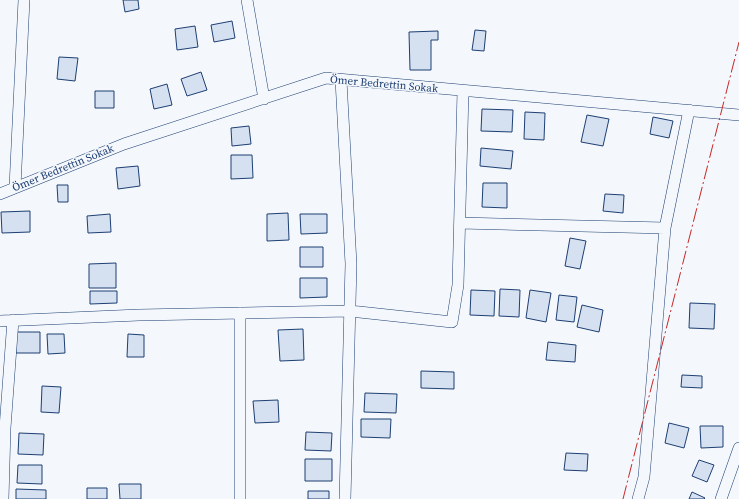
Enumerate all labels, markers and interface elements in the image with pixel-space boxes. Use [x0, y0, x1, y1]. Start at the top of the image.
street label: Ömer Bedrettin Sokak [329, 71, 440, 96]
street label: Ömer Bedrettin Sokak [10, 139, 117, 195]

